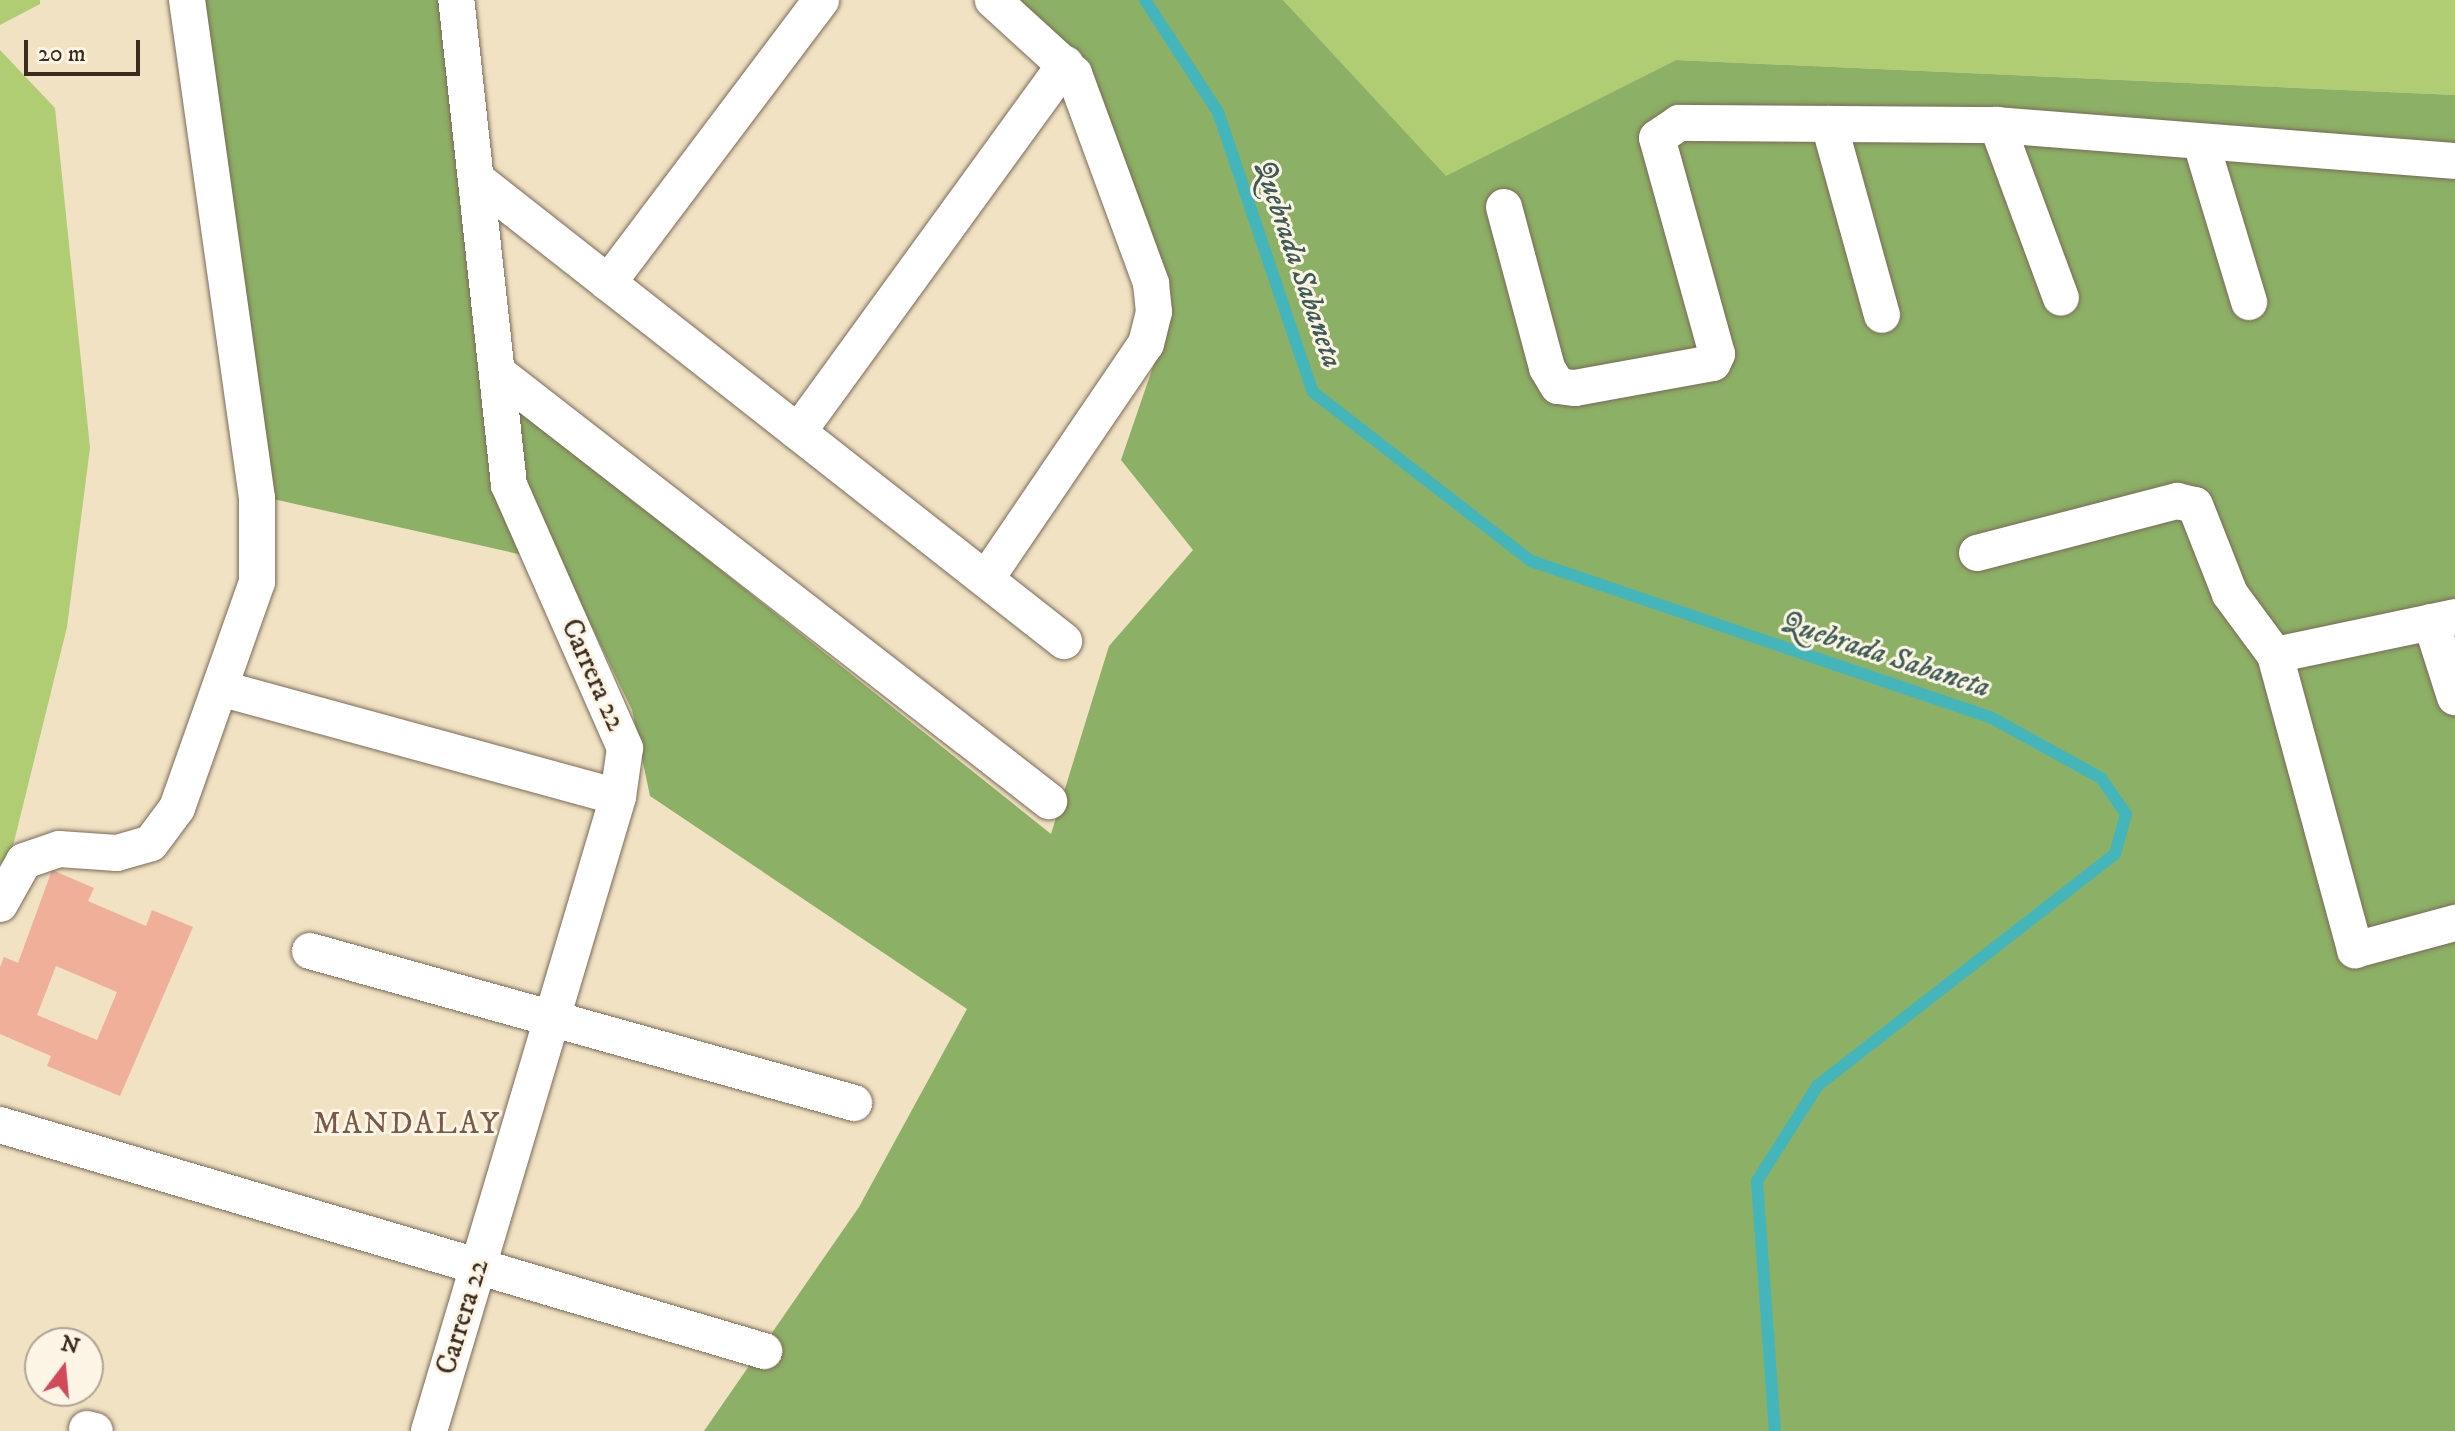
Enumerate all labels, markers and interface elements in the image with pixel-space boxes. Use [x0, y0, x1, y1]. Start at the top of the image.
scale bar [28, 24, 144, 74]
text: 20 m [38, 39, 86, 69]
water label: Quebrada Sabaneta [1244, 155, 1350, 373]
water label: Quebrada Sabaneta [1776, 605, 1994, 707]
street label: Carrera 22 [553, 614, 633, 736]
district label: MANDALAY [313, 1107, 501, 1143]
street label: Carrera 22 [430, 1255, 496, 1379]
north arrow [24, 1327, 104, 1407]
text: N [58, 1330, 83, 1361]

